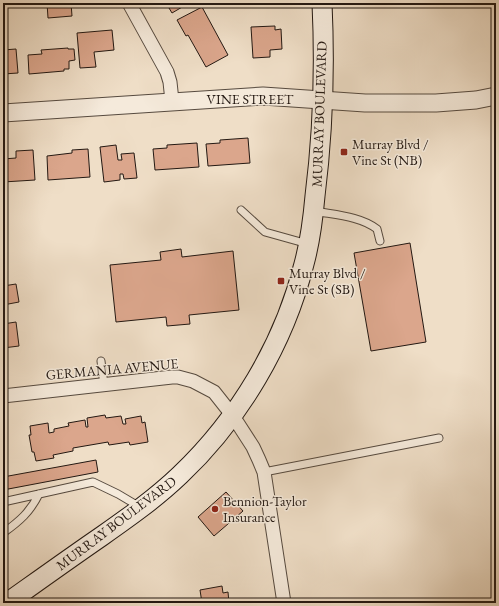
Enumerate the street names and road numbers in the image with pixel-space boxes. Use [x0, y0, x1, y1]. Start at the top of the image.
street label: MURRAY BOULEVARD [307, 40, 331, 187]
street label: VINE STREET [207, 90, 294, 108]
street label: GERMANIA AVENUE [45, 354, 179, 384]
street label: MURRAY BOULEVARD [52, 472, 180, 574]

